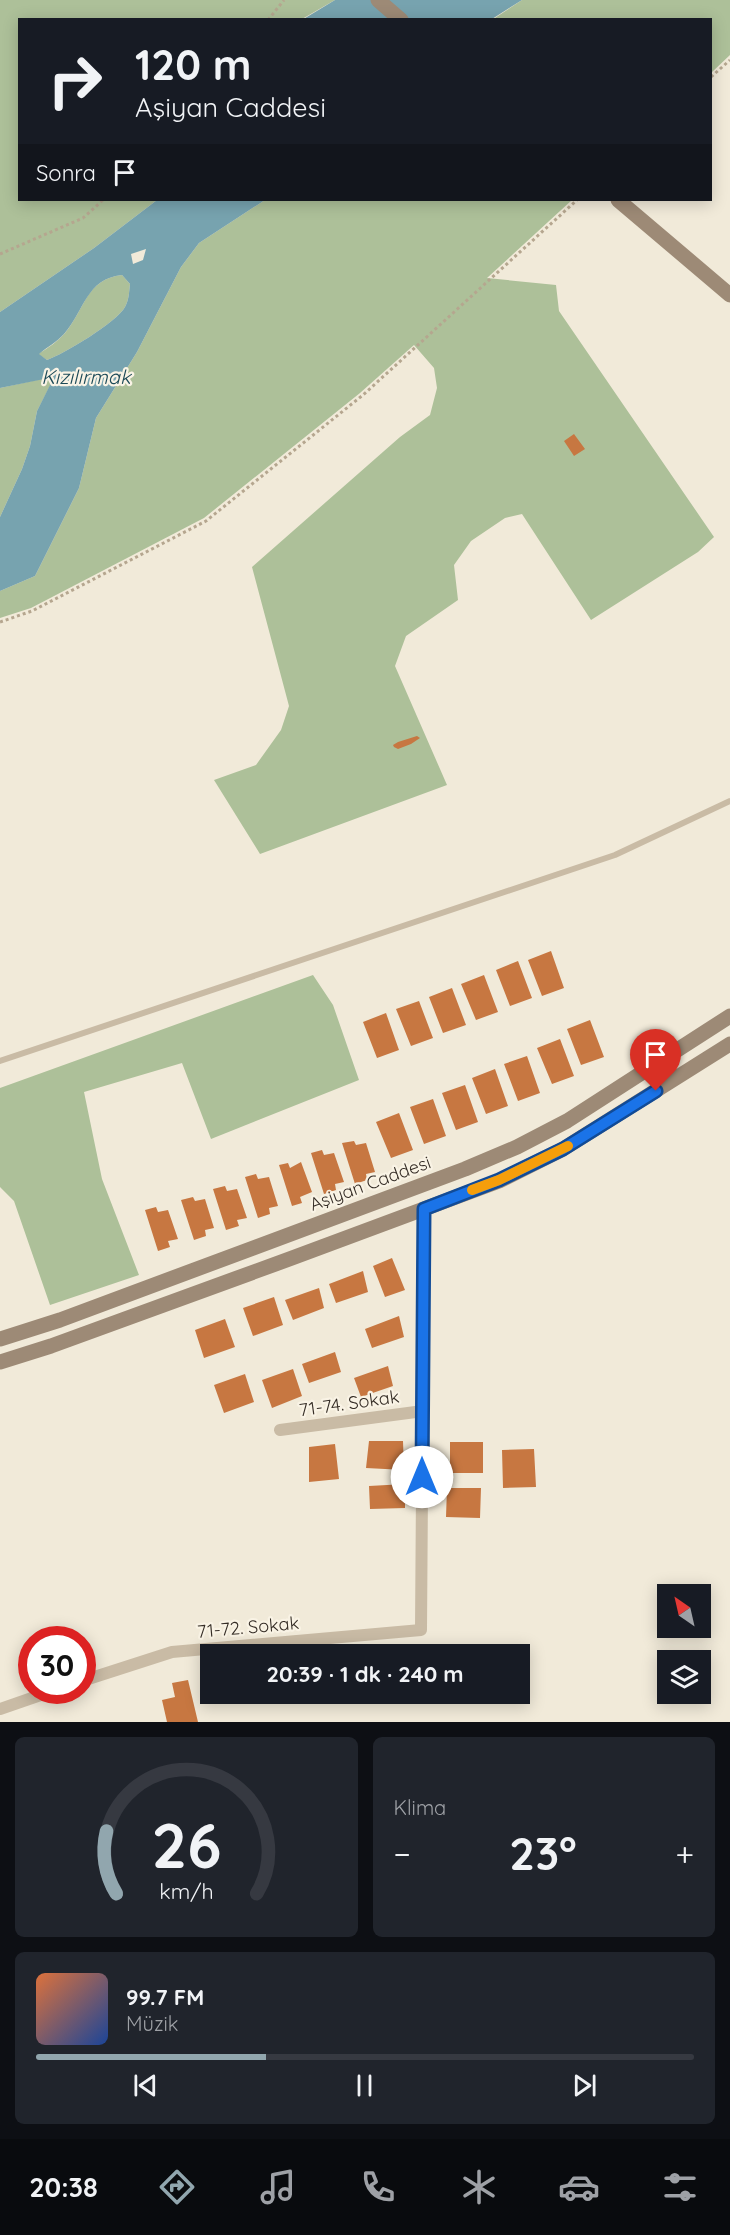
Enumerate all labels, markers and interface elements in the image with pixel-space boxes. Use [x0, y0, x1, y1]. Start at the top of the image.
text: 120 m [135, 38, 252, 91]
icon: right [36, 42, 114, 120]
text: Aşiyan Caddesi [135, 90, 326, 124]
icon: arrive [108, 156, 141, 189]
text: Sonra [36, 159, 96, 187]
water label: Kızılırmak [41, 364, 133, 389]
pin [630, 1029, 681, 1091]
icon: arrive [639, 1038, 672, 1071]
street label: Aşiyan Caddesi [306, 1150, 434, 1216]
street label: 71-74. Sokak [297, 1385, 401, 1421]
position arrow [390, 1445, 454, 1509]
north arrow [657, 1584, 711, 1638]
map controls [657, 1584, 711, 1704]
street label: 71-72. Sokak [196, 1611, 300, 1643]
speed limit sign: 30 [18, 1626, 96, 1704]
button: layers [657, 1650, 711, 1704]
text: 20:39 · 1 dk · 240 m [266, 1660, 464, 1688]
text: Klima [394, 1795, 446, 1820]
text: 26 [151, 1806, 221, 1884]
text: 23° [509, 1825, 577, 1881]
text: − [394, 1833, 411, 1874]
text: + [675, 1833, 694, 1874]
text: km/h [159, 1878, 213, 1904]
text: 99.7 FM [126, 1983, 204, 2011]
text: Müzik [126, 2011, 178, 2036]
icon: previous [129, 2069, 162, 2102]
icon: pause [348, 2069, 381, 2102]
icon: next [568, 2069, 601, 2102]
icon: directions [156, 2166, 198, 2208]
icon: music [257, 2166, 299, 2208]
icon: phone [357, 2166, 399, 2208]
icon: climate [458, 2166, 500, 2208]
icon: car [558, 2166, 600, 2208]
icon: filters [659, 2166, 701, 2208]
text: 20:38 [29, 2170, 98, 2204]

